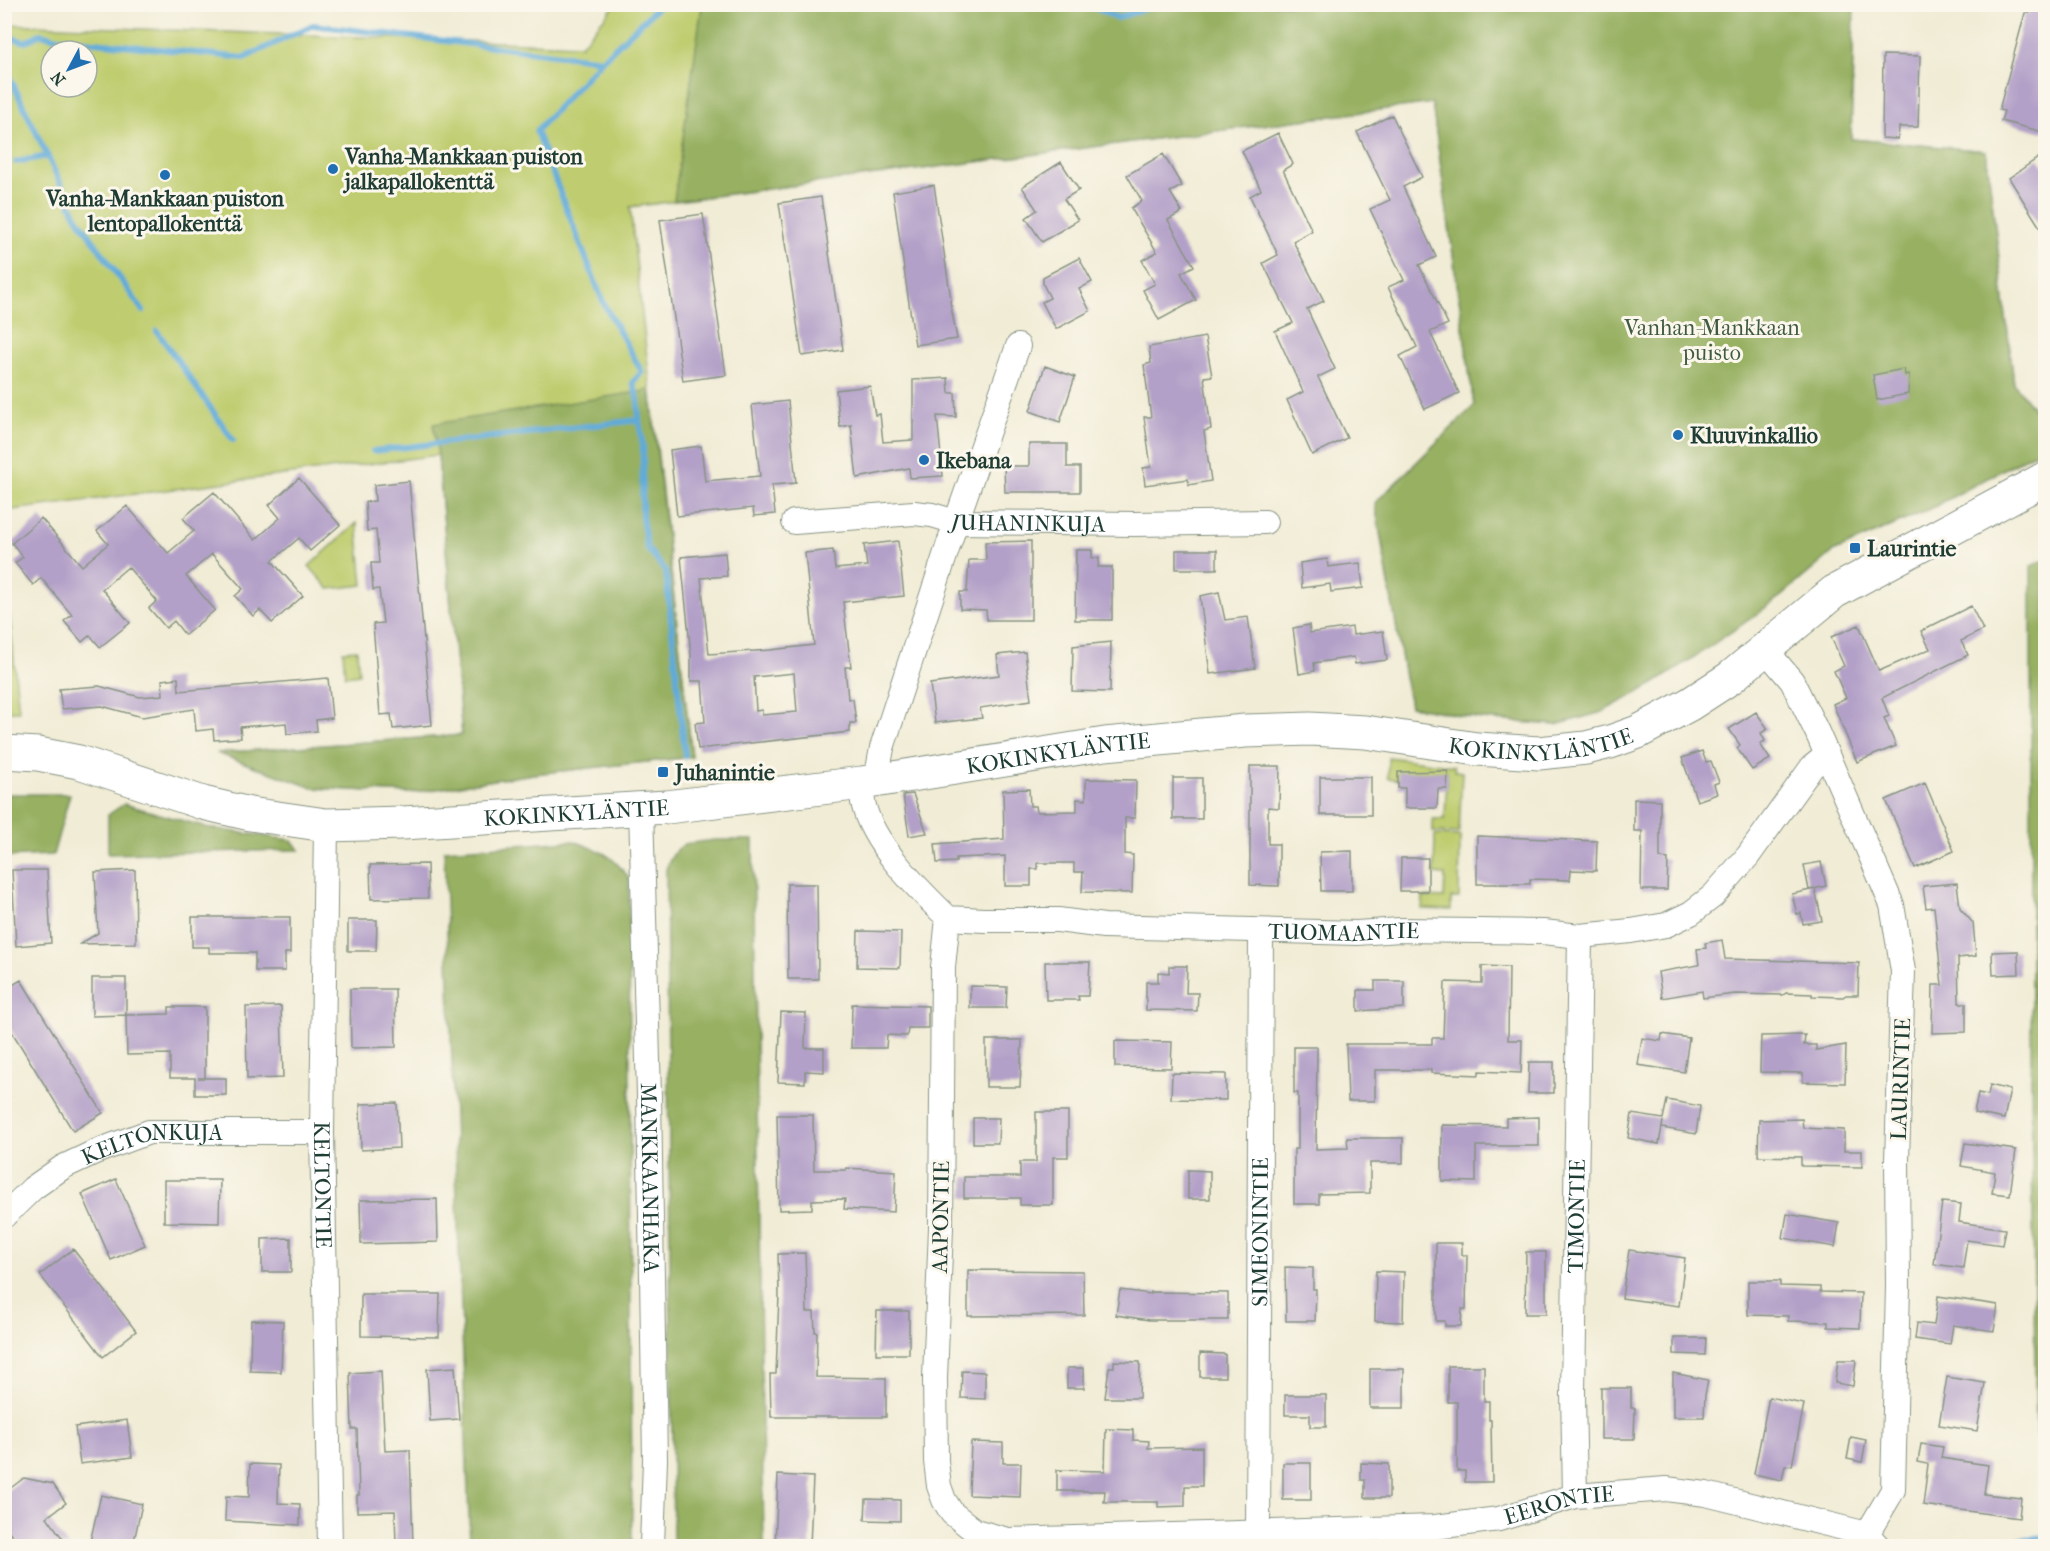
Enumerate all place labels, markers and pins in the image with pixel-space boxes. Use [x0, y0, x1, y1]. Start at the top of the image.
place label: Vanha-Mankkaan puiston jalkapallokenttä [342, 144, 583, 195]
marker: Vanha-Mankkaan puiston jalkapallokenttä [326, 162, 340, 176]
marker: Vanha-Mankkaan puiston lentopallokenttä [158, 168, 172, 182]
place label: Vanha-Mankkaan puiston lentopallokenttä [45, 186, 284, 237]
place label: Kluuvinkallio [1690, 423, 1818, 449]
marker: Kluuvinkallio [1671, 428, 1685, 442]
place label: Ikebana [936, 448, 1012, 474]
marker: Ikebana [917, 453, 931, 467]
place label: Laurintie [1867, 536, 1957, 562]
marker: Laurintie [1848, 541, 1862, 555]
place label: Juhanintie [673, 760, 775, 786]
marker: Juhanintie [656, 765, 670, 779]

